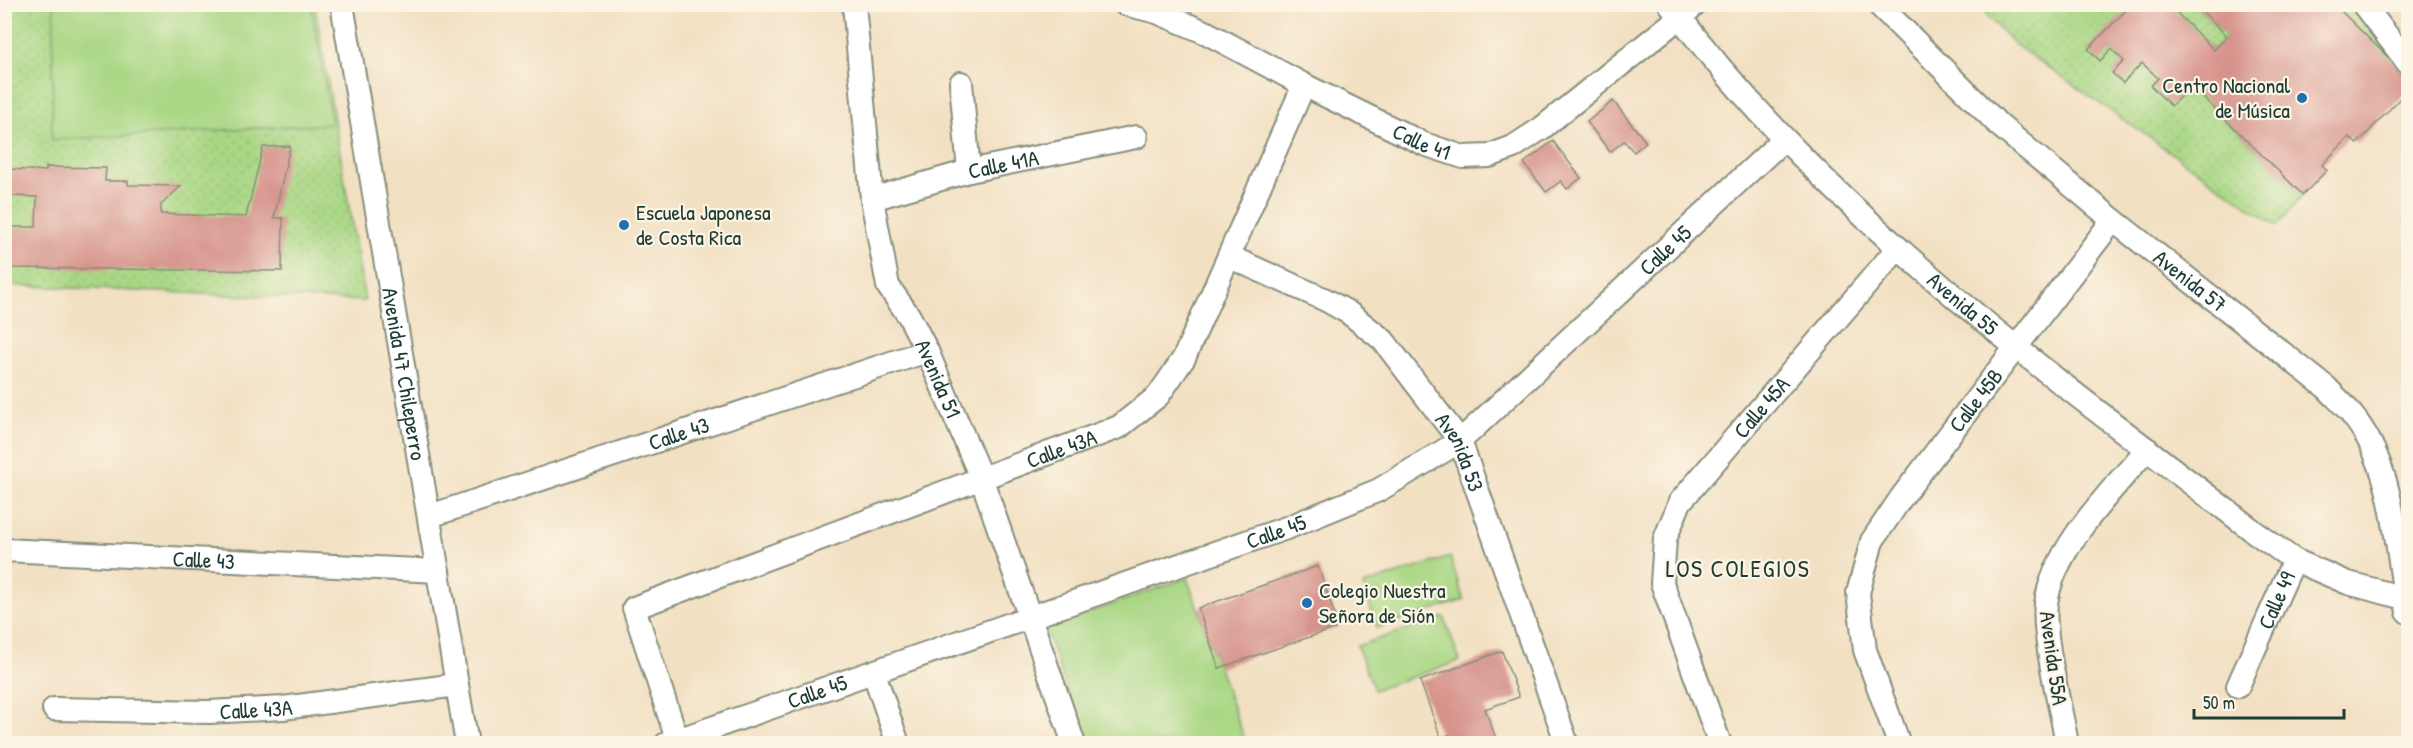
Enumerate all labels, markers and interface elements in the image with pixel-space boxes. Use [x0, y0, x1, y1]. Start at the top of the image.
place label: Centro Nacional de Música [2162, 70, 2290, 125]
marker: Centro Nacional de Música [2295, 91, 2309, 105]
street label: Calle 41 [1388, 116, 1454, 167]
street label: Calle 41A [966, 142, 1041, 186]
place label: Escuela Japonesa de Costa Rica [636, 197, 771, 252]
marker: Escuela Japonesa de Costa Rica [617, 218, 631, 232]
street label: Calle 45 [1632, 218, 1698, 282]
street label: Avenida 57 [2147, 243, 2233, 319]
street label: Avenida 55 [1921, 265, 2005, 342]
street label: Avenida 47 Chileperro [375, 285, 434, 462]
street label: Avenida 51 [908, 334, 969, 422]
street label: Calle 45B [1942, 362, 2010, 438]
street label: Calle 45A [1726, 370, 1796, 444]
street label: Avenida 53 [1428, 406, 1492, 495]
street label: Calle 43 [644, 409, 713, 457]
street label: Calle 43A [1022, 422, 1101, 475]
street label: Calle 45 [1242, 507, 1310, 556]
street label: Calle 43 [172, 543, 236, 576]
district label: LOS COLEGIOS [1666, 552, 1810, 584]
street label: Calle 49 [2250, 566, 2302, 634]
place label: Colegio Nuestra Señora de Sión [1319, 575, 1446, 630]
marker: Colegio Nuestra Señora de Sión [1300, 596, 1314, 610]
street label: Avenida 55A [2033, 609, 2075, 707]
street label: Calle 45 [783, 667, 851, 716]
scale bar [2194, 682, 2344, 720]
text: 50 m [2203, 690, 2235, 715]
street label: Calle 43A [219, 692, 294, 726]

